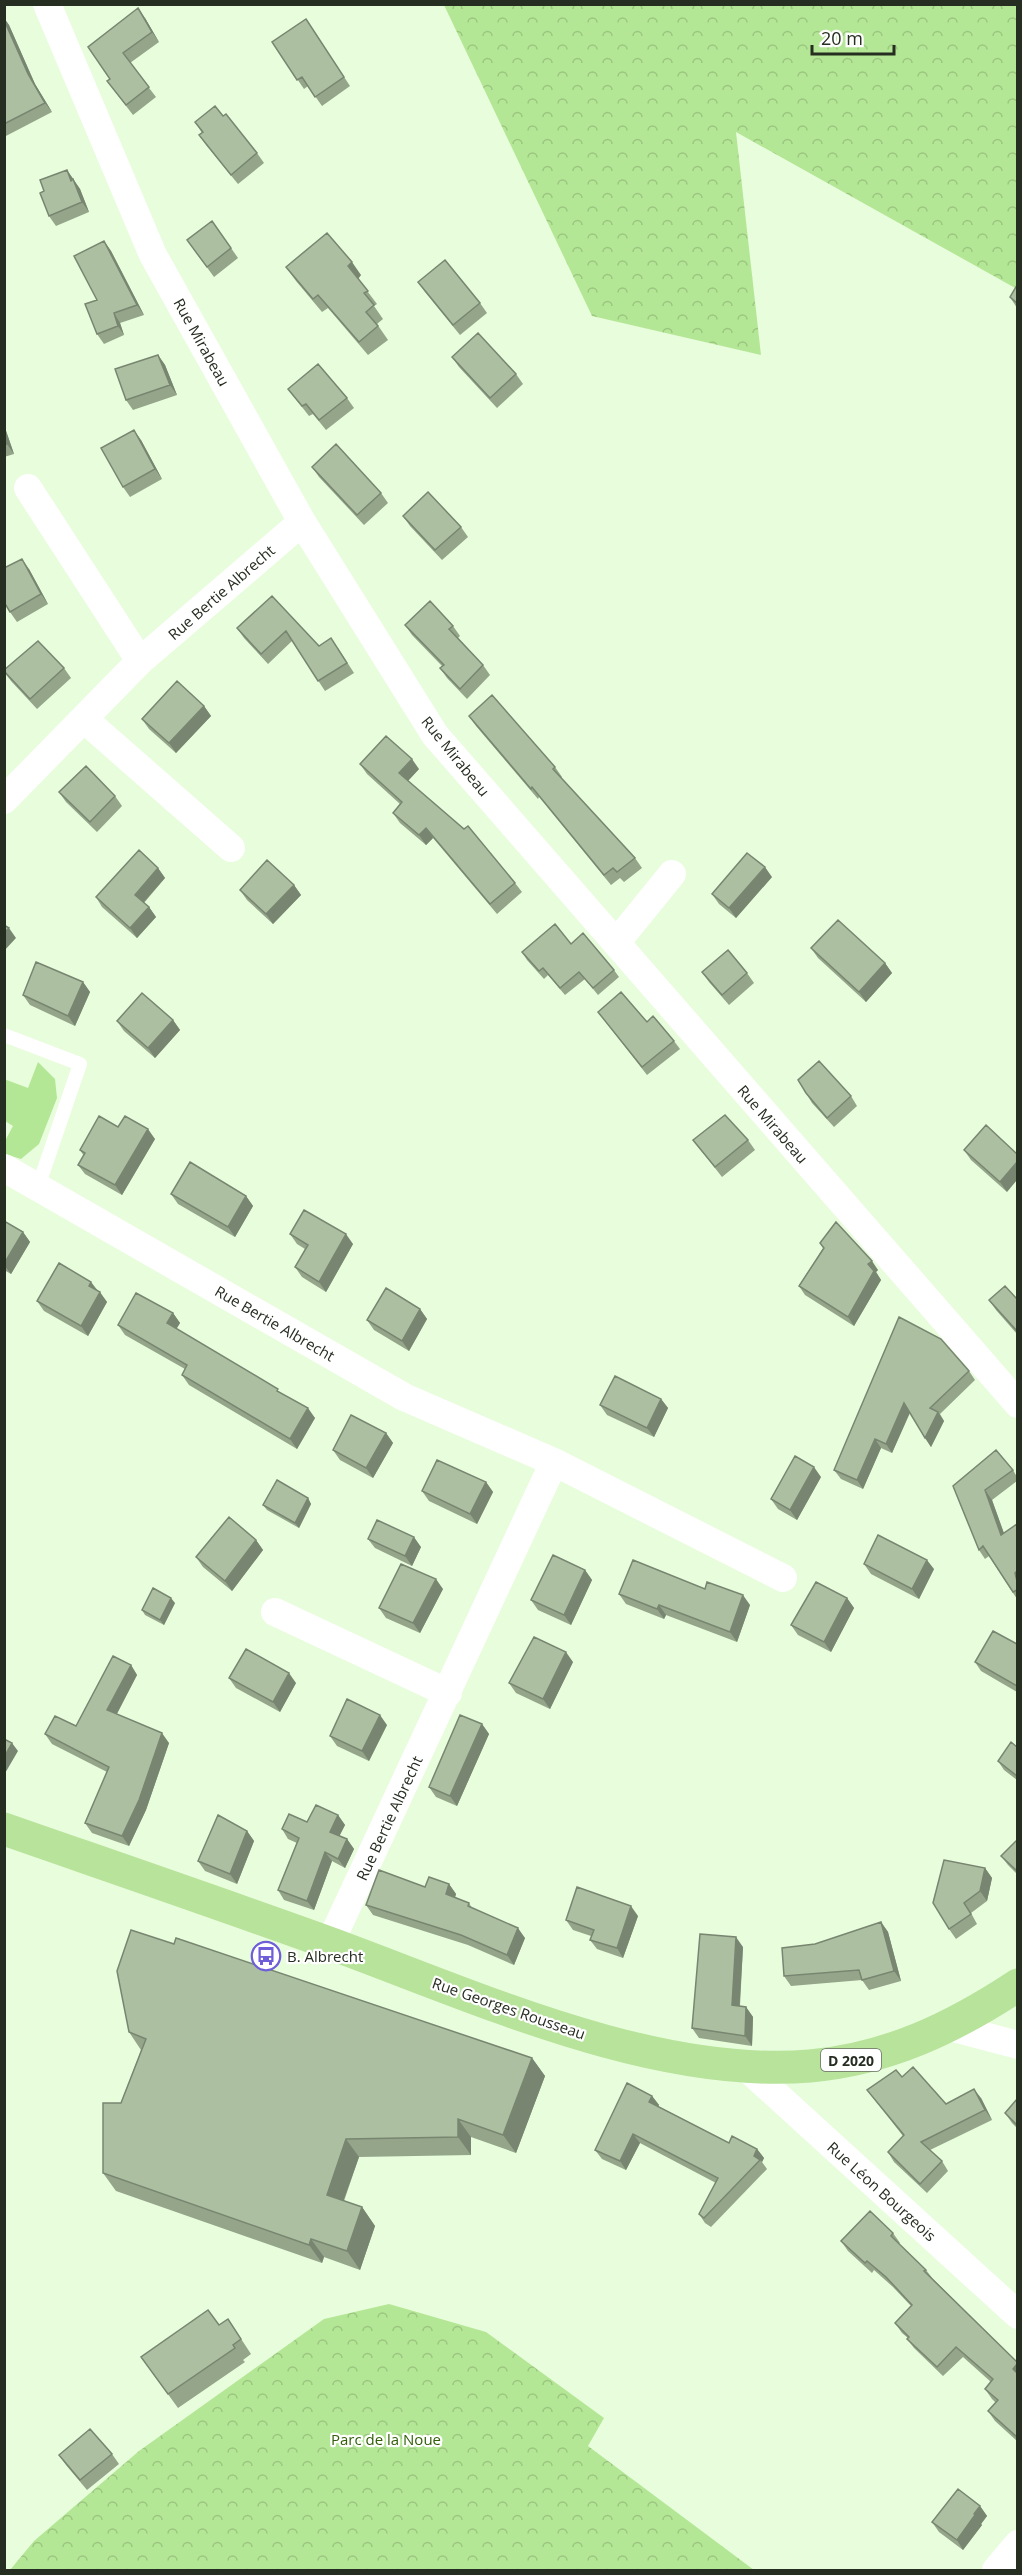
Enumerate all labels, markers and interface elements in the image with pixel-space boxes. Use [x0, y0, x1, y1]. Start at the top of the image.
scale bar [812, 18, 894, 56]
text: 20 m [821, 26, 863, 50]
street label: Rue Mirabeau [170, 294, 234, 390]
street label: Rue Bertie Albrecht [163, 540, 279, 644]
street label: Rue Mirabeau [418, 712, 494, 800]
street label: Rue Mirabeau [733, 1081, 813, 1167]
street label: Rue Bertie Albrecht [211, 1281, 339, 1365]
street label: Rue Bertie Albrecht [351, 1752, 427, 1884]
bus stop icon: B. Albrecht [250, 1940, 282, 1972]
place label: B. Albrecht [287, 1946, 363, 1966]
street label: Rue Georges Rousseau [430, 1972, 588, 2044]
road number: D 2020 [821, 2049, 881, 2071]
street label: Rue Léon Bourgeois [823, 2137, 941, 2245]
park label: Parc de la Noue [331, 2429, 441, 2449]

